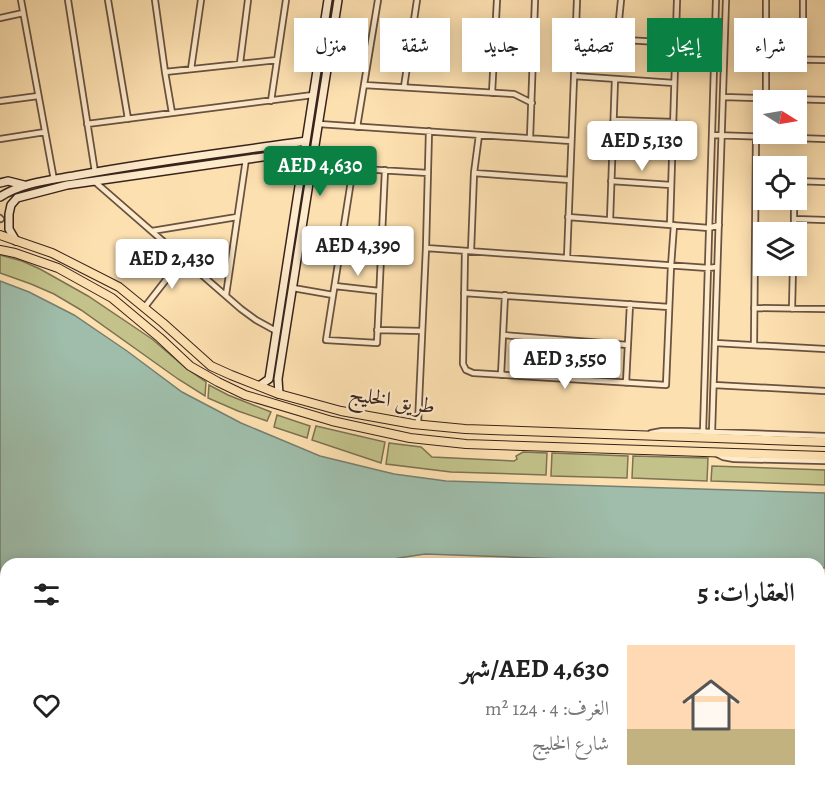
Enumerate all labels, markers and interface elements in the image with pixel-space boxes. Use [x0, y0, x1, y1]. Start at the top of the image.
chip: منزل [294, 18, 368, 72]
chip: شقة [380, 18, 450, 72]
chip: جديد [462, 18, 540, 72]
chip: تصفية [552, 18, 635, 72]
chip: إيجار [647, 18, 722, 72]
chip: شراء [734, 18, 807, 72]
north arrow [753, 90, 807, 144]
map controls [753, 90, 807, 276]
pin: AED 5,130 [573, 121, 711, 172]
text: AED 5,130 [601, 127, 683, 154]
pin: AED 4,630 [251, 146, 389, 197]
text: AED 4,630 [278, 152, 362, 179]
button: locate [753, 156, 807, 210]
button: layers [753, 222, 807, 276]
pin: AED 4,390 [289, 226, 427, 277]
text: AED 4,390 [316, 232, 400, 259]
pin: AED 2,430 [103, 239, 241, 290]
text: AED 2,430 [130, 245, 214, 272]
pin: AED 3,550 [496, 339, 634, 390]
text: AED 3,550 [524, 345, 606, 372]
street label: طريق الخليج [346, 378, 437, 426]
text: العقارات: 5 [698, 575, 795, 610]
icon: filters [30, 578, 63, 611]
text: AED 4,630/شهر [461, 651, 609, 686]
icon: home [675, 669, 747, 741]
icon: heart [30, 689, 63, 722]
text: الغرف: 4 · 124 m² [485, 695, 609, 722]
text: شارع الخليج [532, 730, 609, 757]

